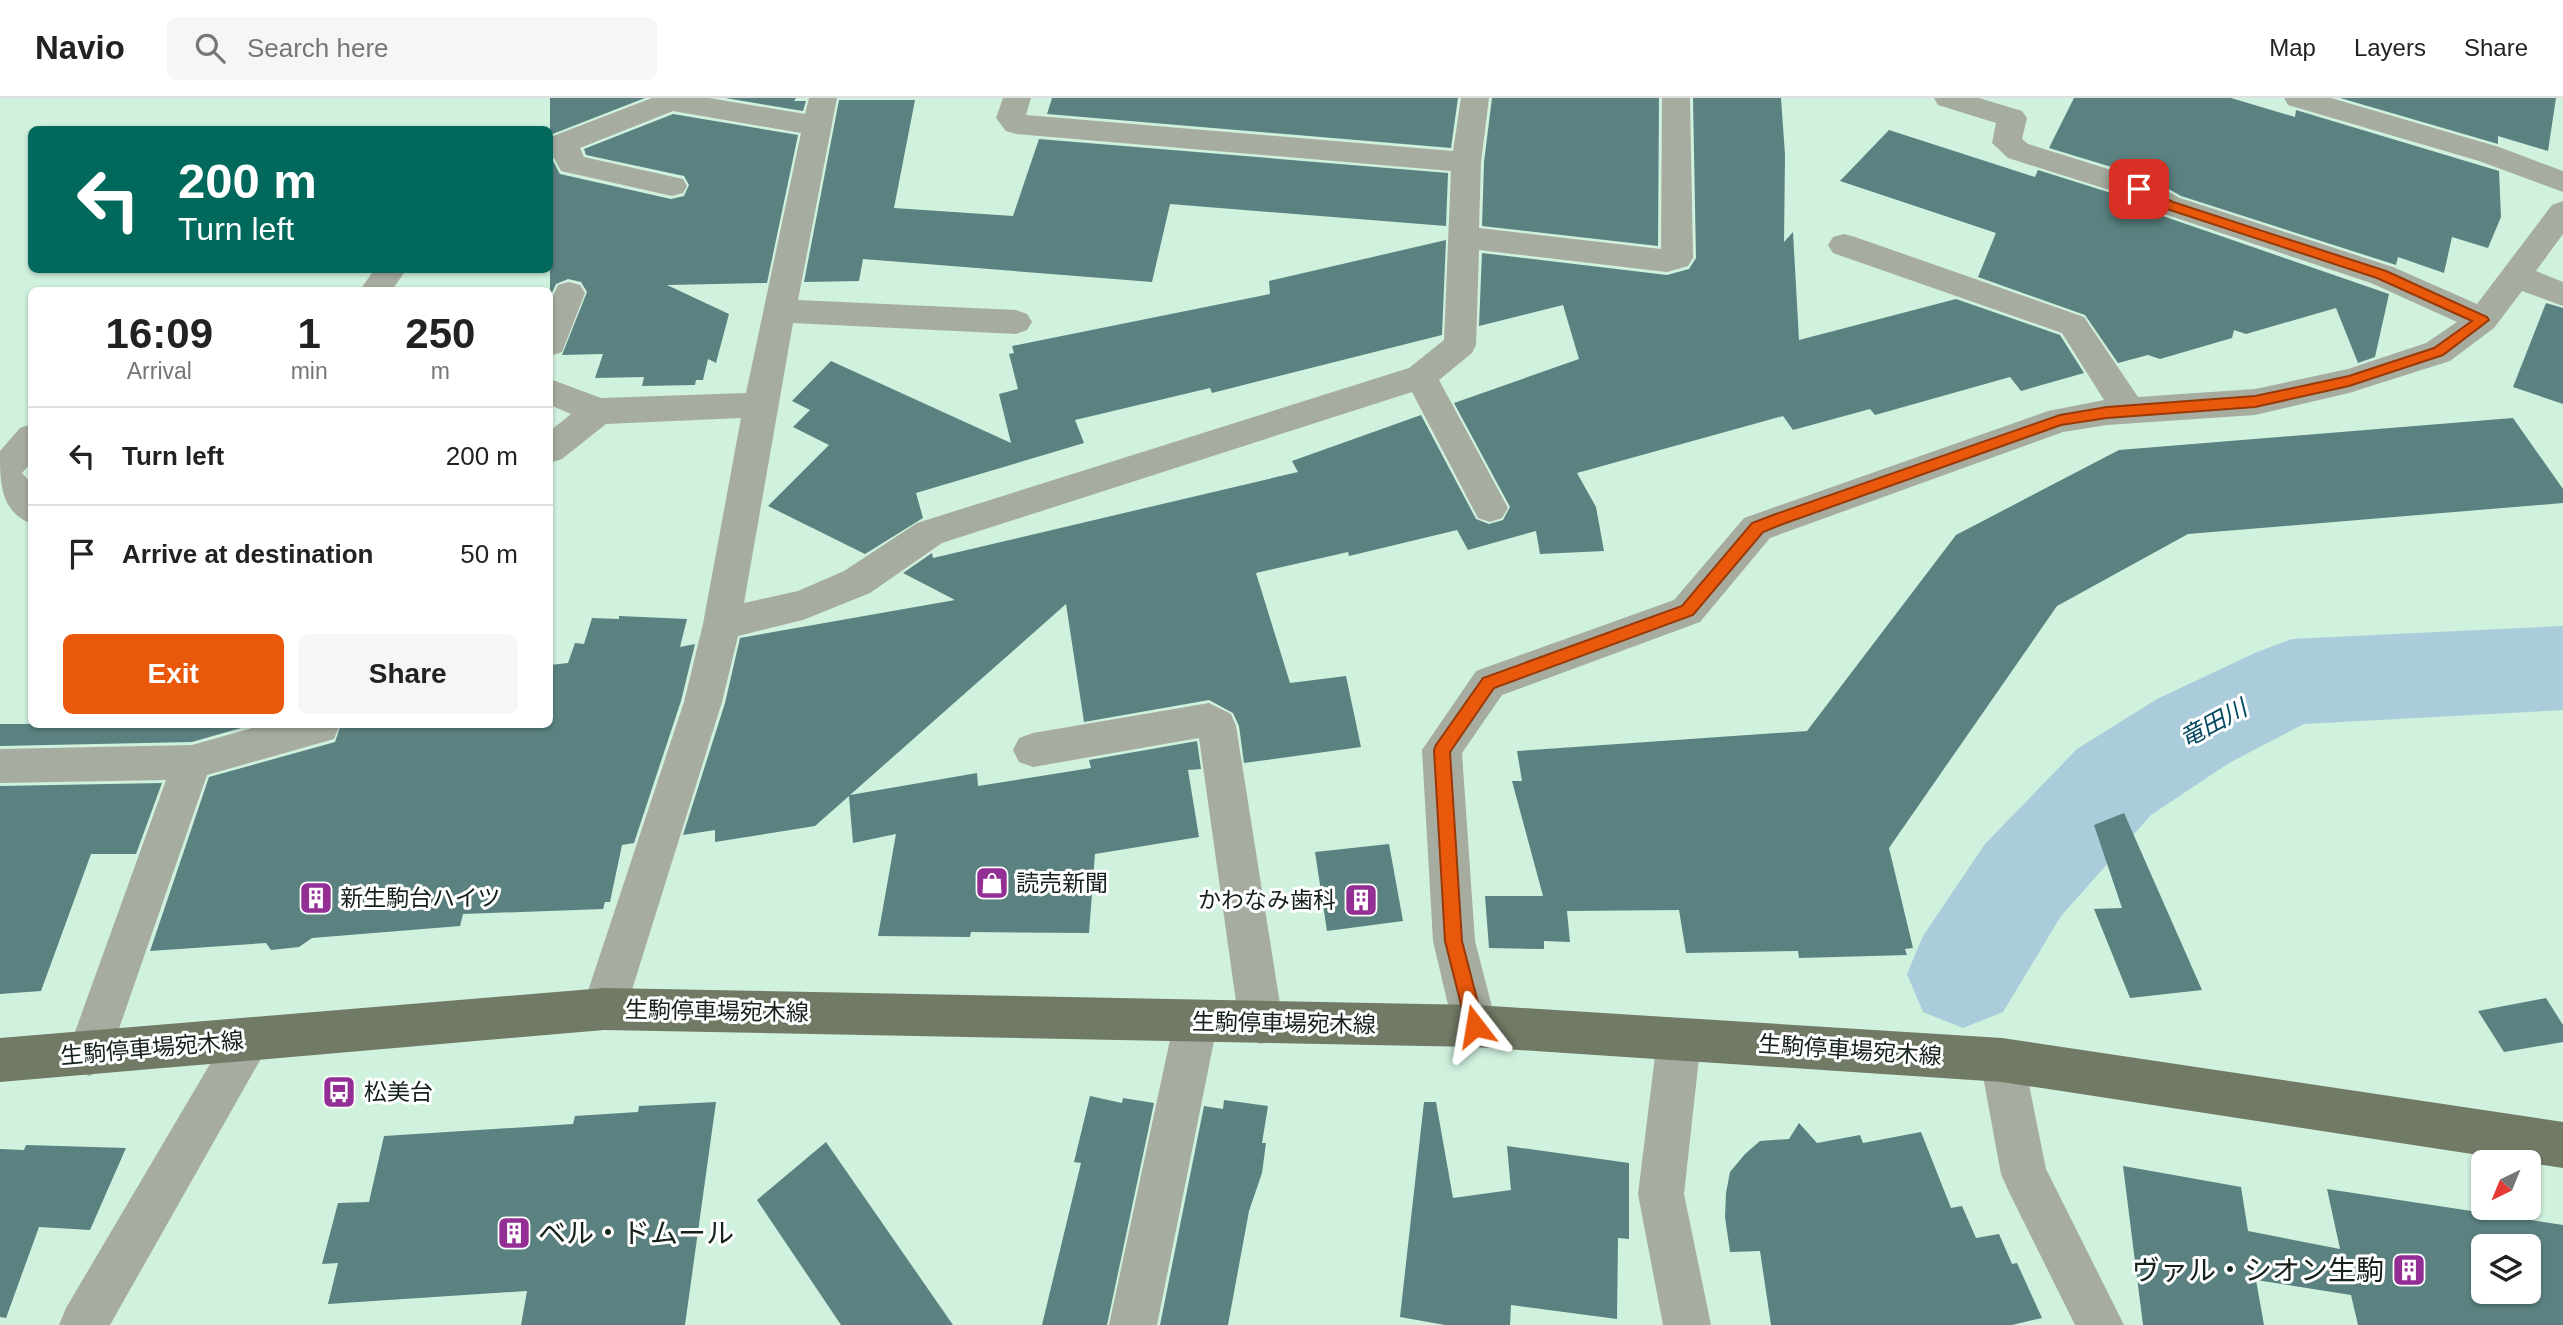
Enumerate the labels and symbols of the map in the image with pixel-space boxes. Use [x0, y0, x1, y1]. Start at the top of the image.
pin [2109, 159, 2169, 219]
water label: 竜田川 [2175, 693, 2254, 752]
shop icon: 読売新聞 [973, 864, 1011, 902]
place label: 読売新聞 [1016, 870, 1108, 896]
building icon: 新生駒台ハイツ [297, 879, 335, 917]
building icon: かわなみ歯科 [1342, 881, 1380, 919]
place label: 新生駒台ハイツ [340, 885, 501, 911]
place label: かわなみ歯科 [1198, 887, 1336, 913]
position arrow [1438, 989, 1512, 1063]
street label: 生駒停車場宛木線 [625, 996, 809, 1026]
street label: 生駒停車場宛木線 [1192, 1008, 1376, 1038]
street label: 生駒停車場宛木線 [59, 1027, 245, 1069]
street label: 生駒停車場宛木線 [1757, 1031, 1943, 1069]
bus stop icon: 松美台 [320, 1073, 358, 1111]
place label: 松美台 [364, 1079, 433, 1105]
north arrow [2471, 1150, 2541, 1220]
building icon: ベル・ドムール [495, 1214, 533, 1252]
place label: ベル・ドムール [538, 1218, 734, 1249]
building icon: ヴァル・シオン生駒 [2390, 1251, 2428, 1289]
place label: ヴァル・シオン生駒 [2132, 1255, 2384, 1286]

